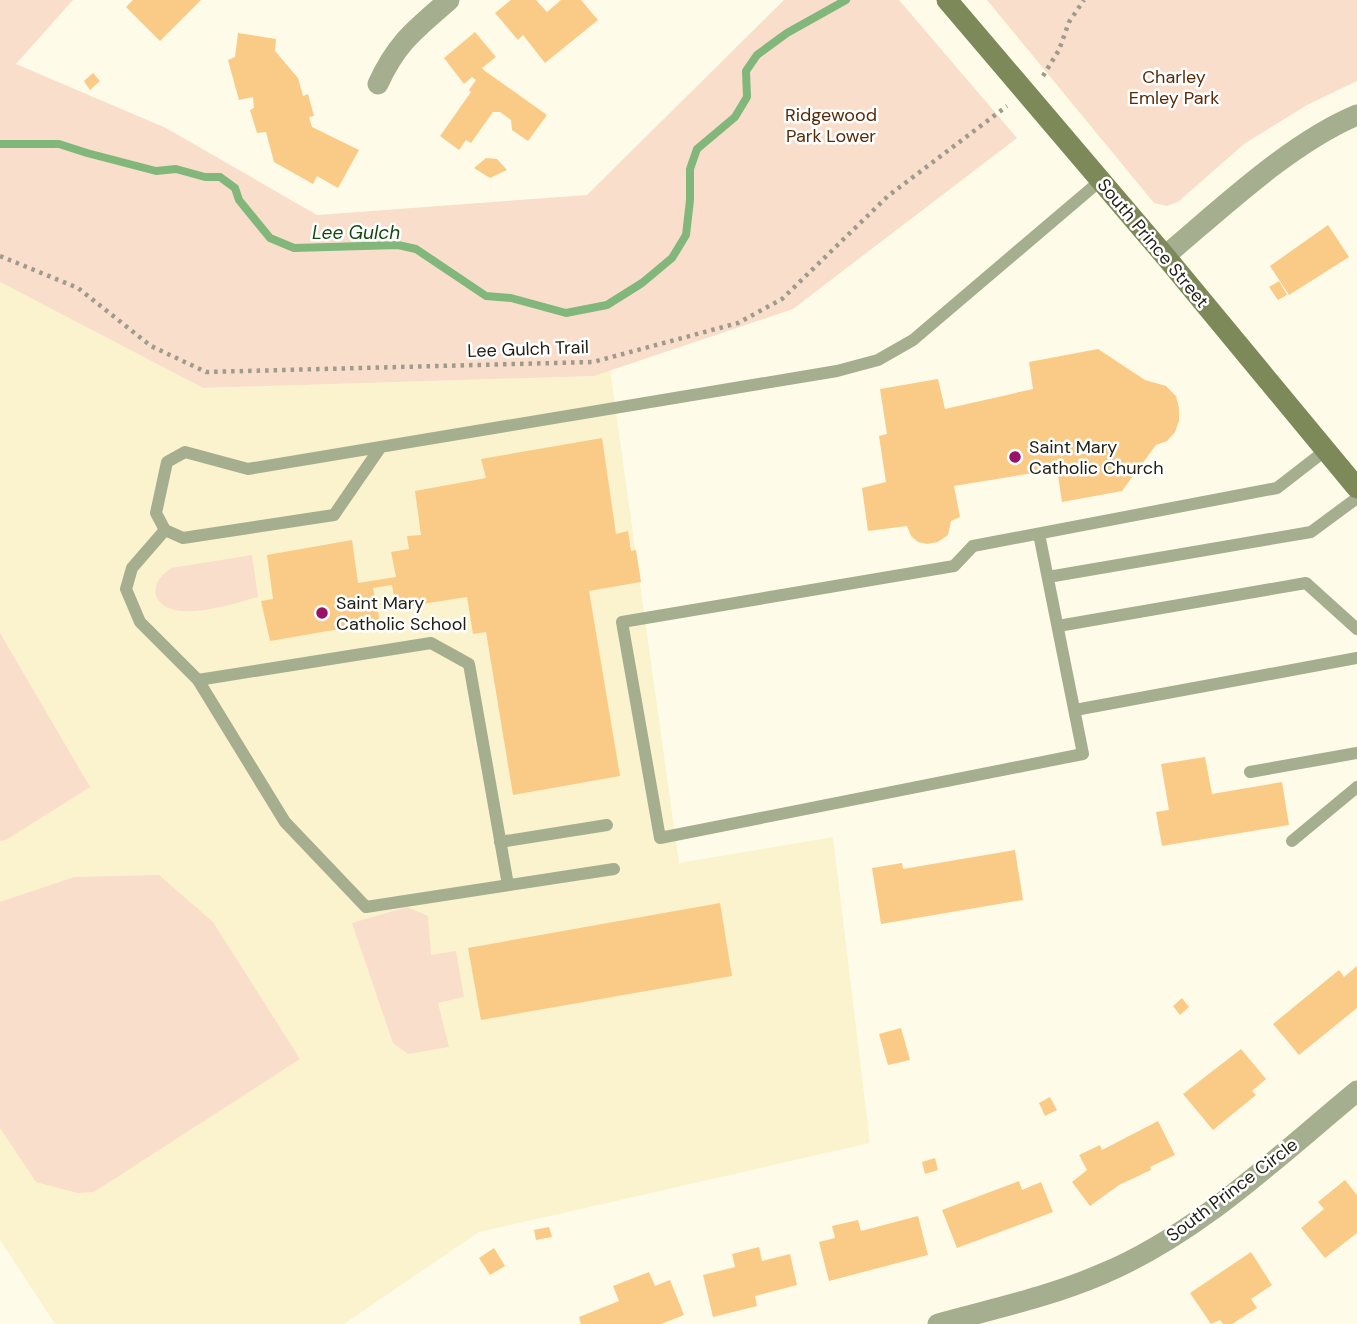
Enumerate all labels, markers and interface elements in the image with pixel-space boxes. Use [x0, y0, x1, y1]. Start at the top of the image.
park label: Charley Emley Park [1129, 65, 1219, 110]
park label: Ridgewood Park Lower [785, 103, 877, 148]
street label: South Prince Street [1092, 173, 1214, 313]
water label: Lee Gulch [312, 220, 400, 245]
street label: Lee Gulch Trail [467, 335, 589, 363]
place label: Saint Mary Catholic Church [1029, 435, 1163, 480]
marker: Saint Mary Catholic Church [1007, 449, 1023, 465]
place label: Saint Mary Catholic School [336, 591, 466, 636]
marker: Saint Mary Catholic School [314, 605, 330, 621]
street label: South Prince Circle [1161, 1133, 1303, 1247]

